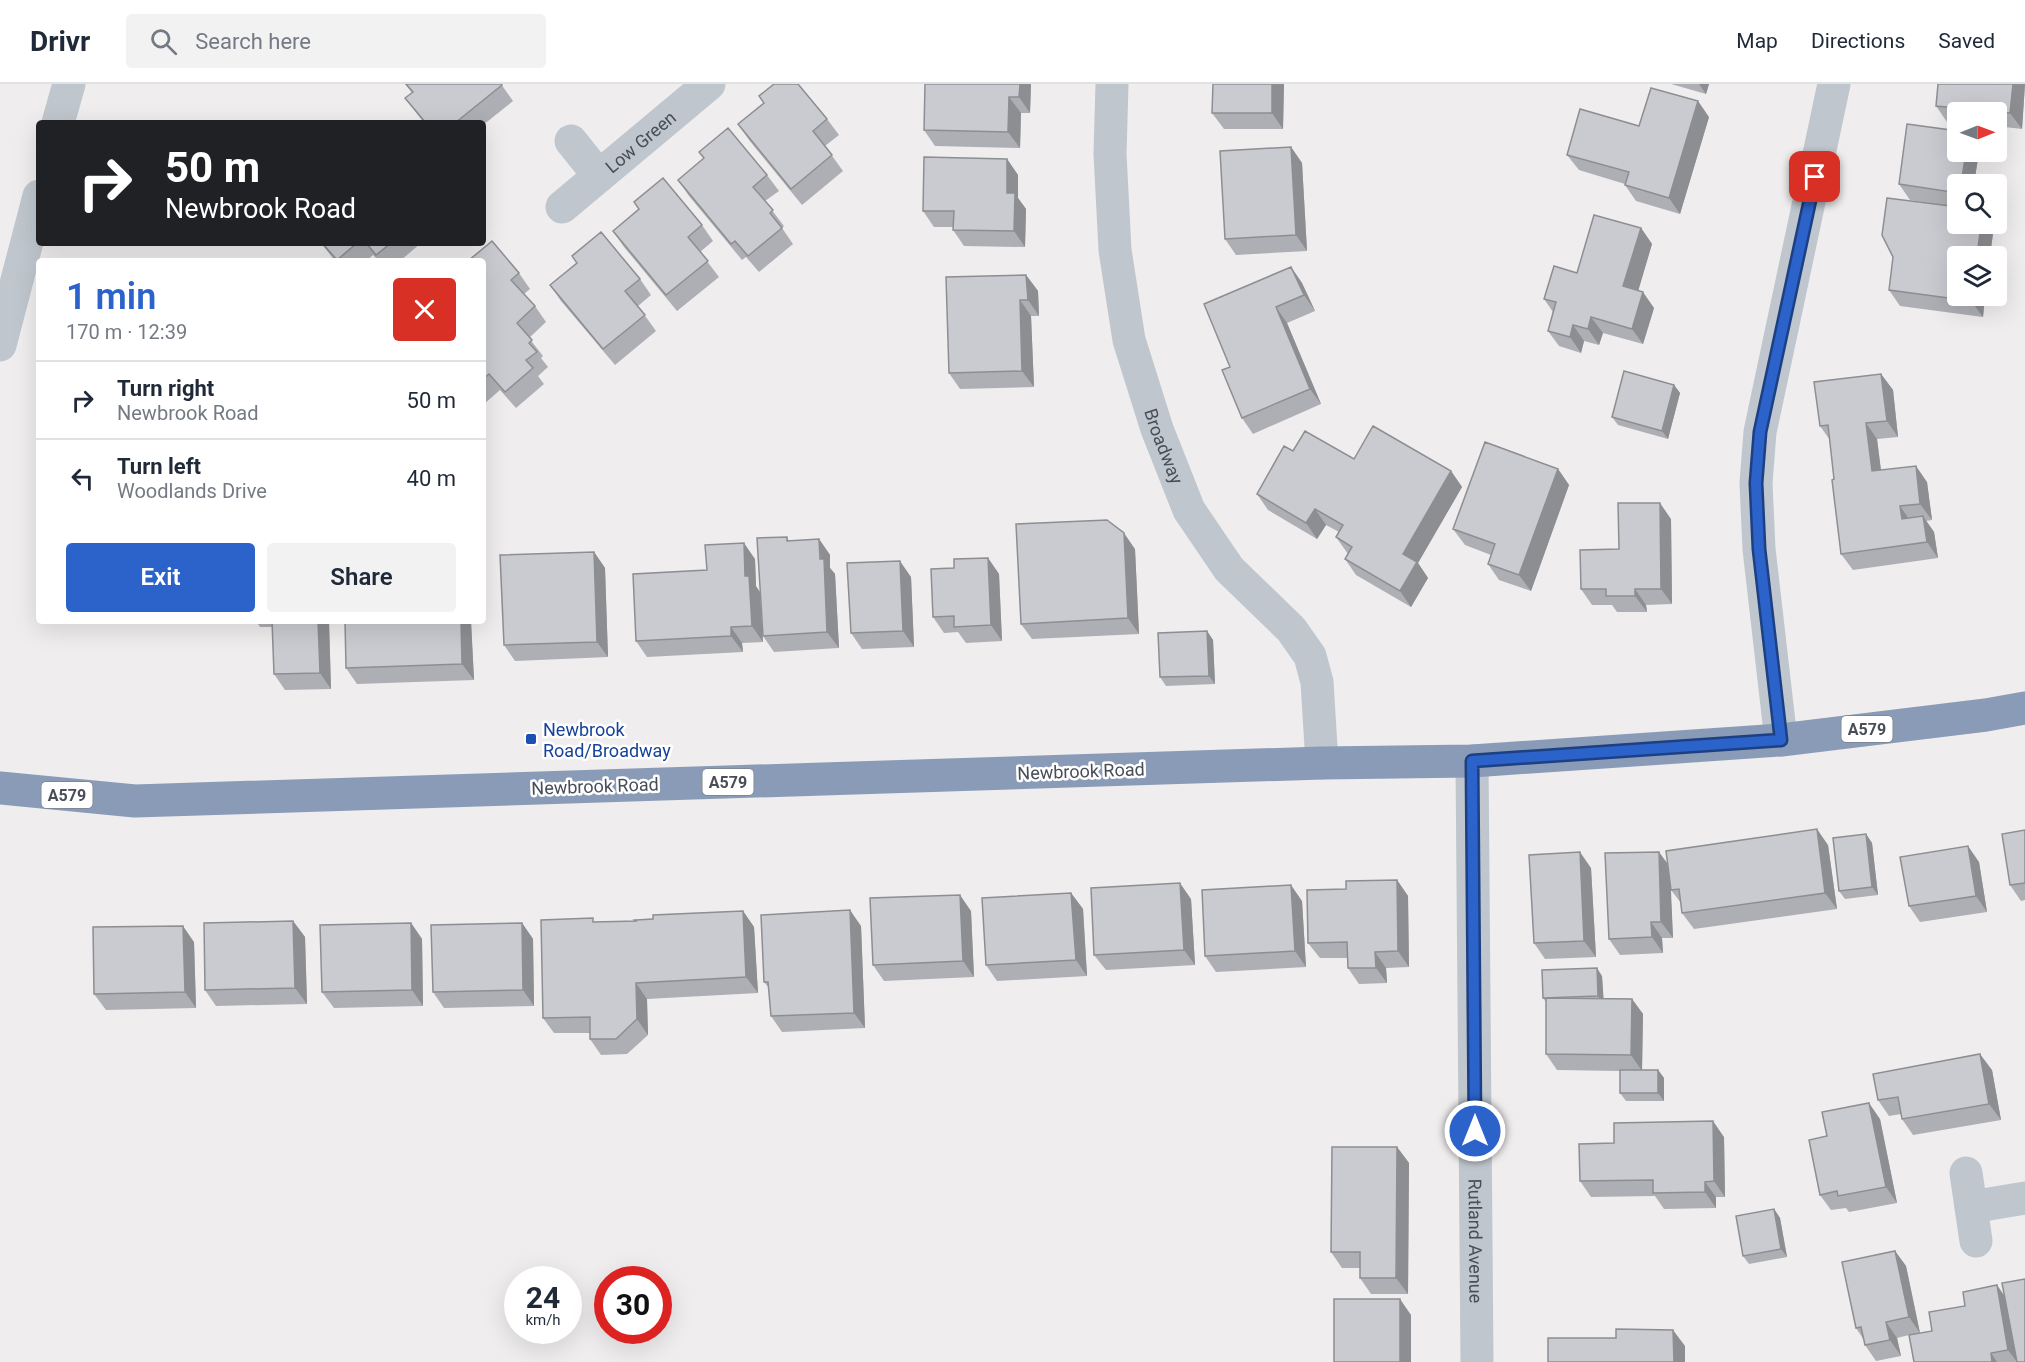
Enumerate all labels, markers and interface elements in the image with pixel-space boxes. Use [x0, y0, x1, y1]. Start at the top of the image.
search box [126, 14, 546, 68]
text: Drivr [30, 25, 90, 58]
icon: search [147, 25, 180, 58]
text: Search here [195, 29, 311, 54]
text: Map [1736, 29, 1778, 53]
text: Directions [1811, 29, 1905, 53]
text: Saved [1938, 29, 1995, 53]
north arrow [1947, 102, 2007, 162]
map controls [1947, 102, 2007, 306]
street label: Low Green [601, 106, 680, 177]
text: 50 m [165, 143, 260, 192]
icon: right [66, 144, 144, 222]
pin [1789, 151, 1840, 202]
icon: arrive [1798, 160, 1831, 193]
button: search [1947, 174, 2007, 234]
text: Newbrook Road [165, 193, 356, 225]
button: layers [1947, 246, 2007, 306]
text: 1 min [66, 276, 156, 318]
button: close [393, 278, 456, 341]
text: 170 m · 12:39 [66, 320, 187, 344]
text: Turn right [117, 376, 214, 401]
icon: right [66, 384, 99, 417]
text: 50 m [407, 388, 456, 413]
text: Newbrook Road [117, 401, 259, 425]
street label: Broadway [1141, 406, 1188, 487]
text: Turn left [117, 454, 201, 479]
icon: left [66, 462, 99, 495]
text: 40 m [407, 466, 456, 491]
text: Woodlands Drive [117, 479, 267, 503]
button: Exit [66, 543, 255, 612]
button: Share [267, 543, 456, 612]
road number: A579 [1842, 716, 1892, 742]
place label: Newbrook Road/Broadway [543, 719, 671, 761]
marker: Newbrook Road/Broadway [524, 732, 538, 746]
street label: Newbrook Road [1017, 758, 1145, 784]
road number: A579 [702, 769, 754, 795]
street label: Newbrook Road [531, 773, 659, 799]
road number: A579 [42, 782, 92, 808]
position arrow [1443, 1099, 1507, 1163]
street label: Rutland Avenue [1465, 1179, 1487, 1303]
speed limit sign: 30 [594, 1266, 672, 1344]
text: 24 [526, 1280, 560, 1315]
text: km/h [525, 1311, 561, 1329]

